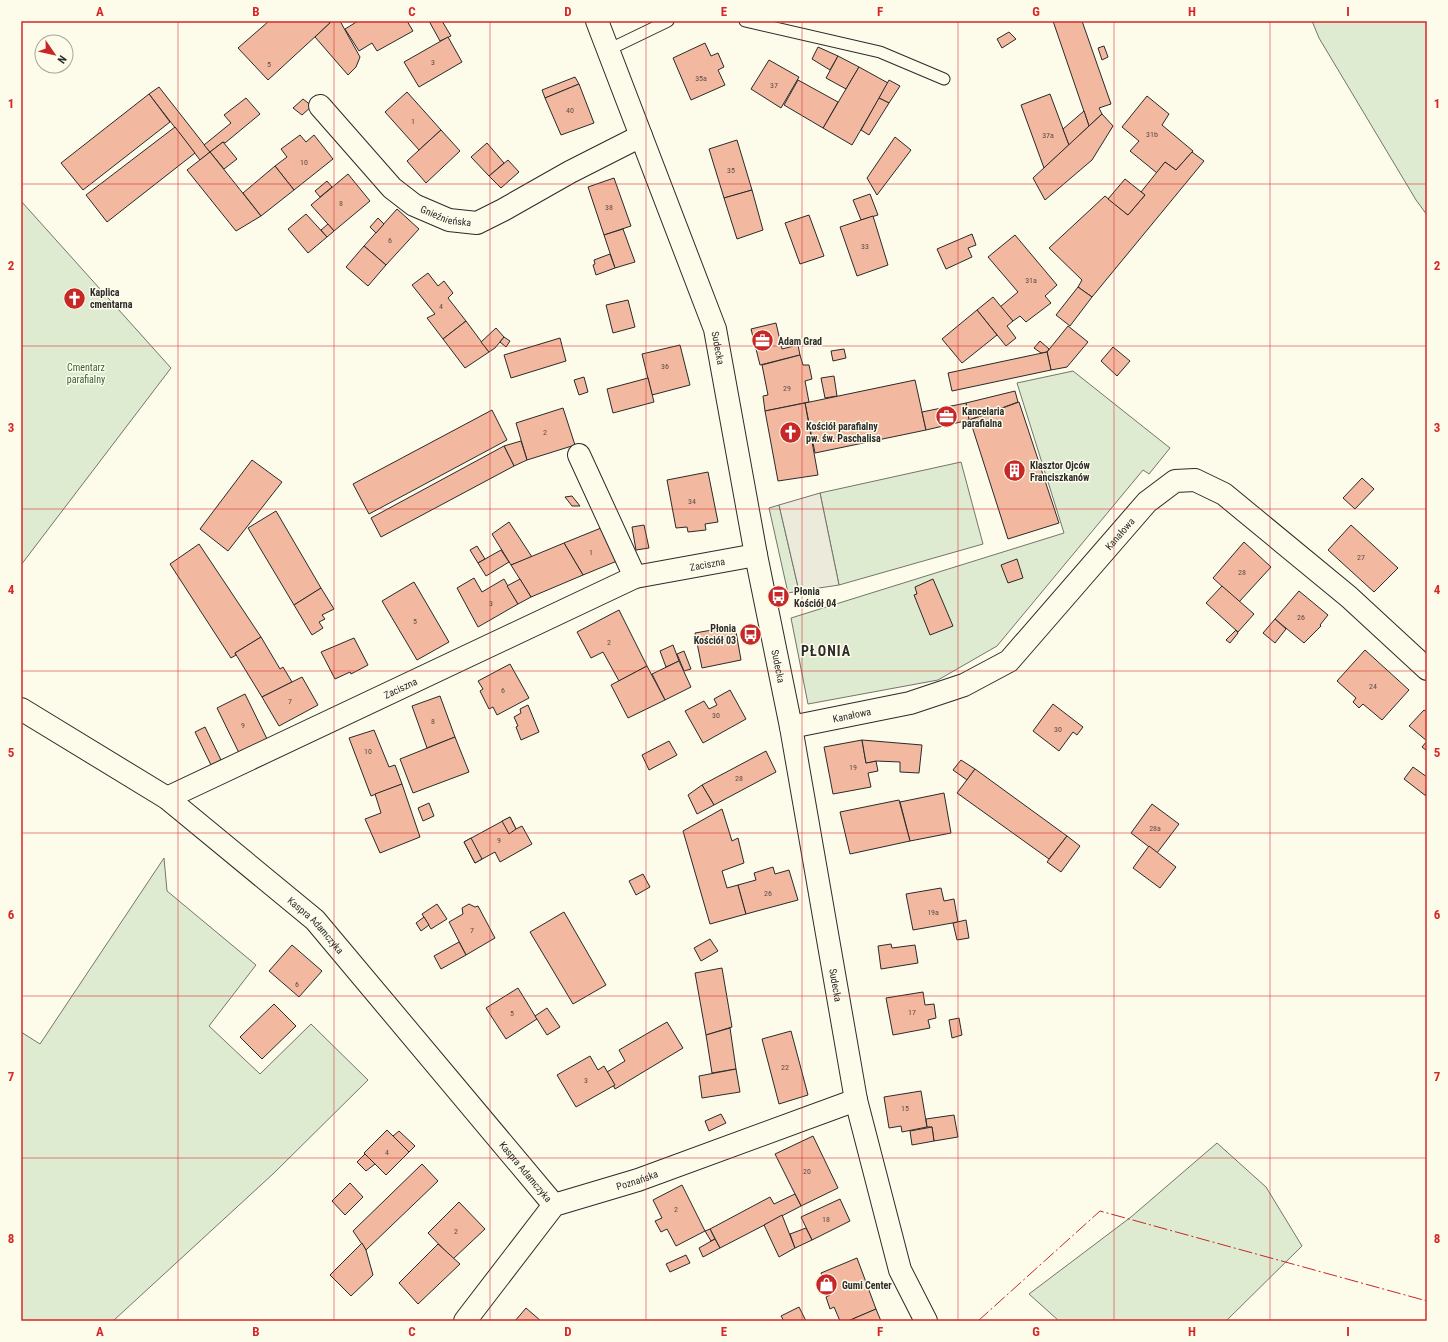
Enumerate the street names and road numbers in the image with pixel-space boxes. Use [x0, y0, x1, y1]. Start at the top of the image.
street label: Gnieźnieńska [419, 203, 472, 228]
street label: Sudecka [710, 330, 726, 366]
street label: Kanałowa [1103, 516, 1137, 552]
street label: Zaciszna [689, 556, 726, 573]
street label: Sudecka [769, 649, 787, 684]
street label: Zaciszna [382, 676, 419, 701]
street label: Kanałowa [832, 706, 872, 724]
street label: Kaspra Adamczyka [285, 895, 346, 956]
street label: Sudecka [827, 968, 844, 1003]
street label: Kaspra Adamczyka [497, 1139, 554, 1204]
street label: Poznańska [615, 1168, 660, 1192]

